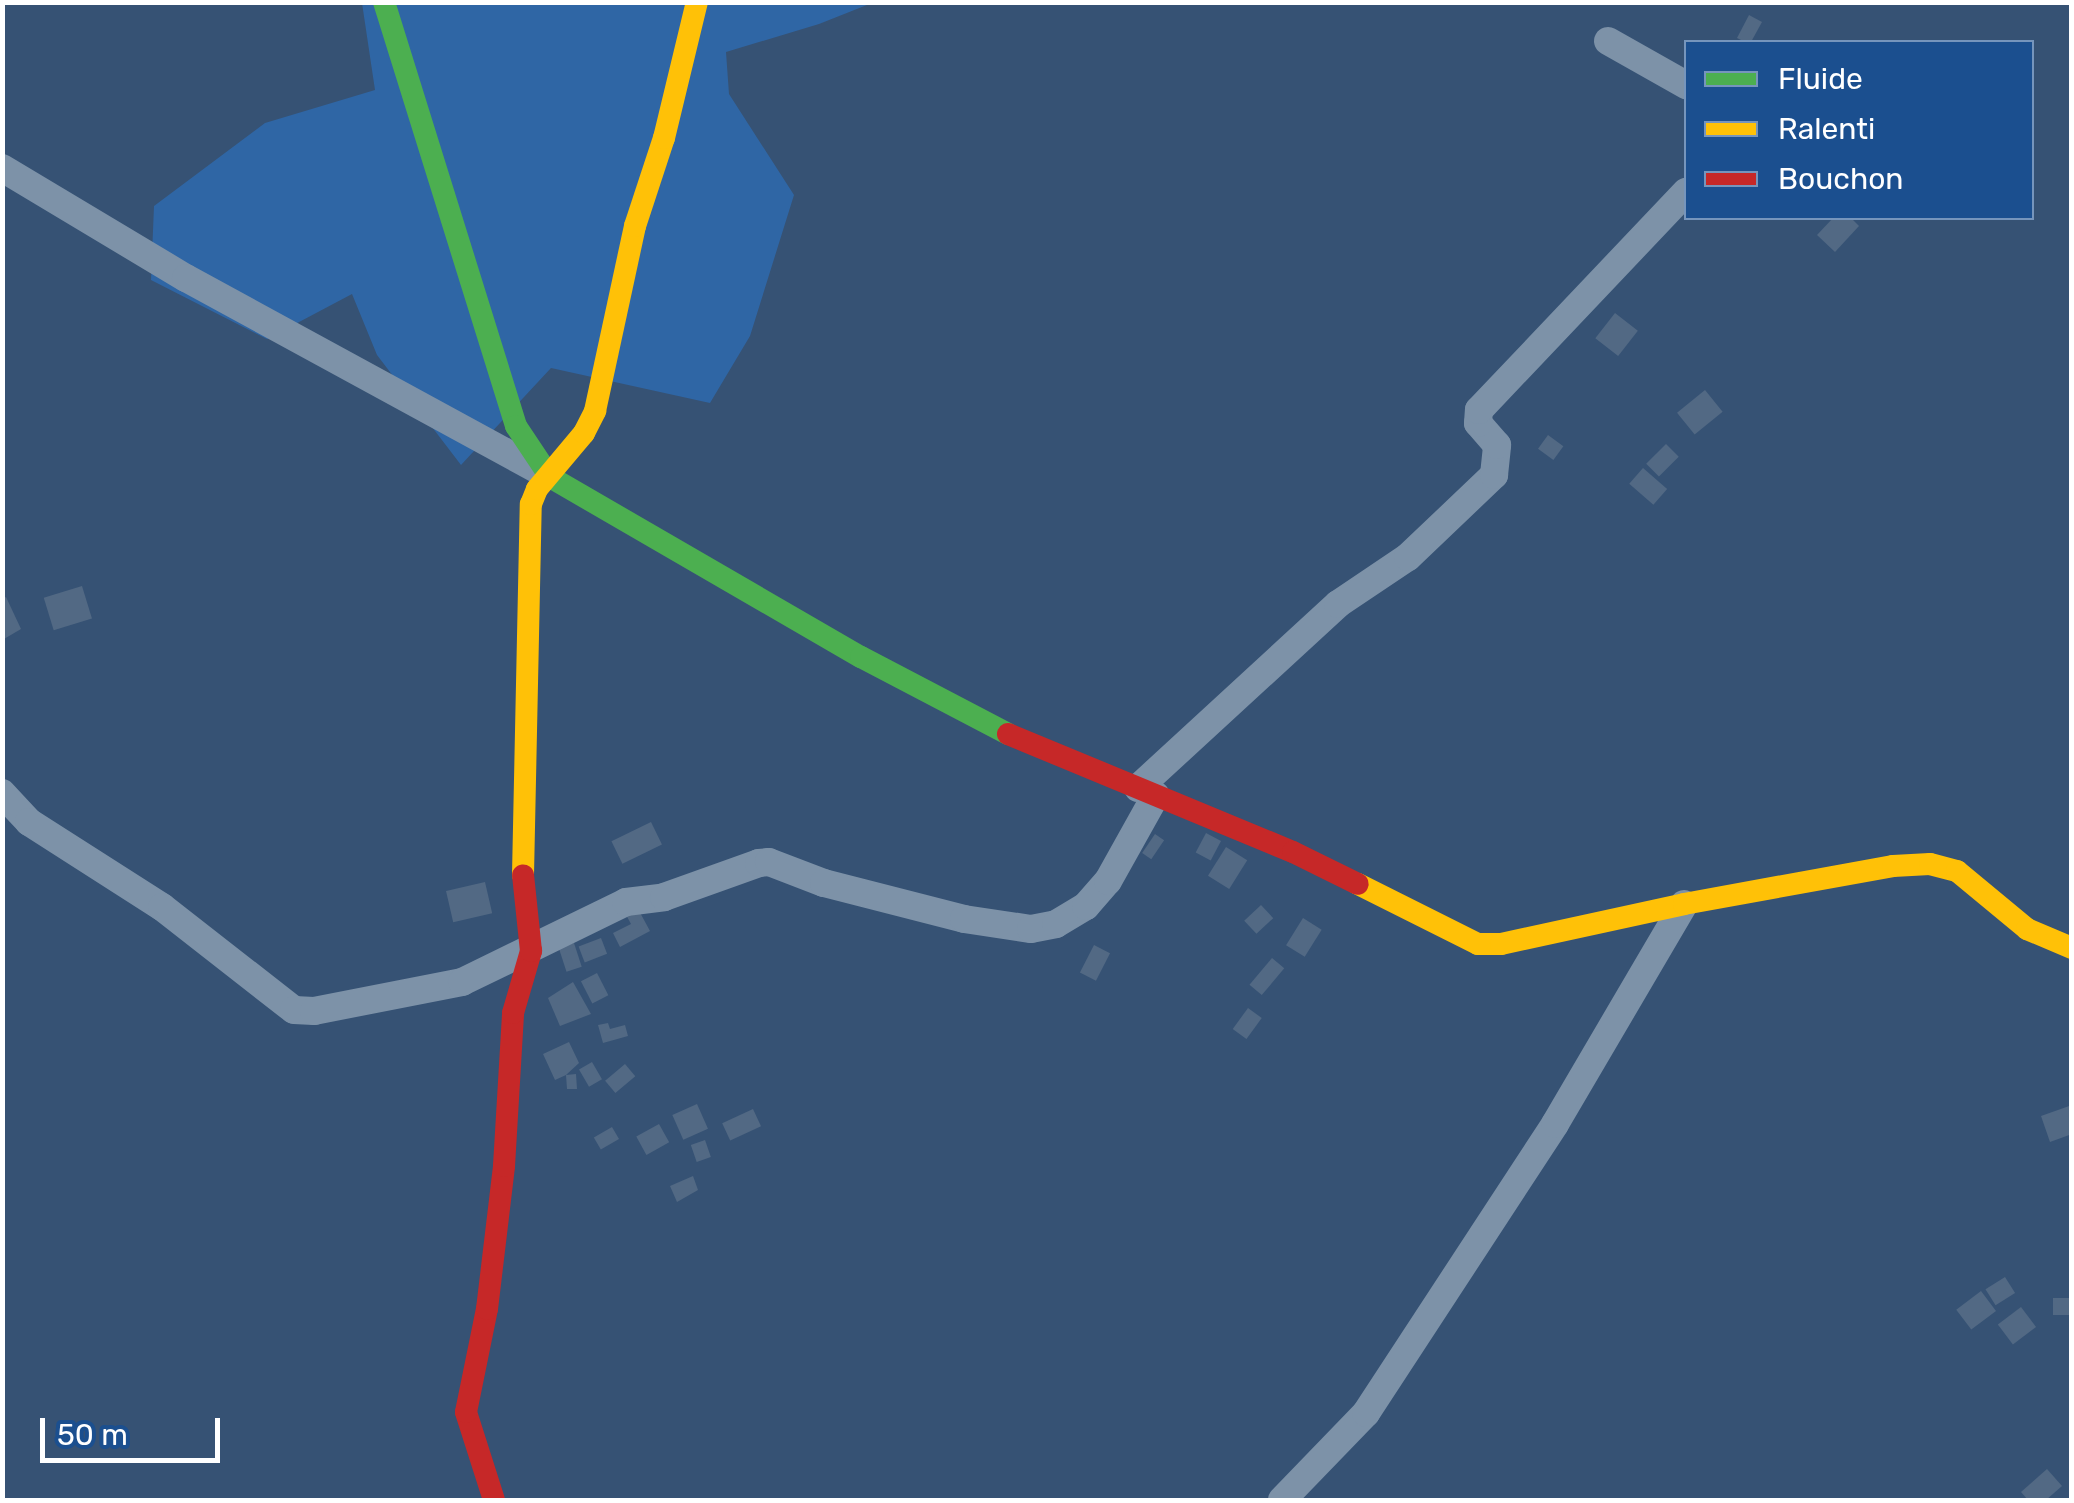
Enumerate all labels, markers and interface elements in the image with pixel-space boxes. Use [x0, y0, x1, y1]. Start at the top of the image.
legend [1684, 40, 2034, 220]
text: Fluide [1778, 61, 1863, 97]
text: Ralenti [1778, 111, 1875, 147]
text: Bouchon [1778, 161, 1904, 197]
scale bar [45, 1398, 225, 1460]
text: 50 m [57, 1417, 128, 1453]

